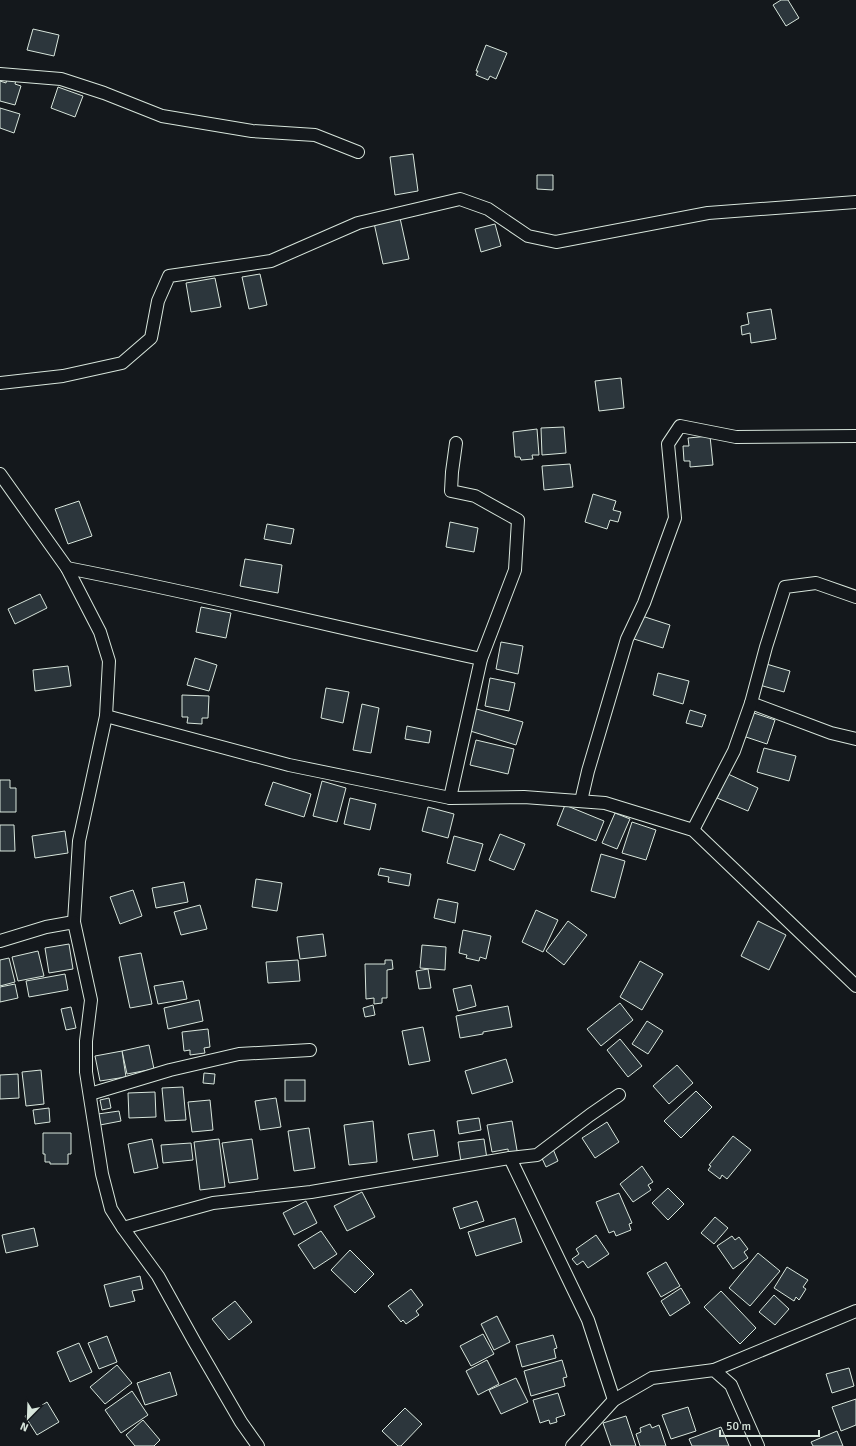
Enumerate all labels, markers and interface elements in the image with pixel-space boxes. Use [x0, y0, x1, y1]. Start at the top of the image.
north arrow [8, 1398, 48, 1438]
scale bar [720, 1412, 819, 1438]
text: N [18, 1419, 30, 1434]
text: 50 m [726, 1419, 751, 1434]

